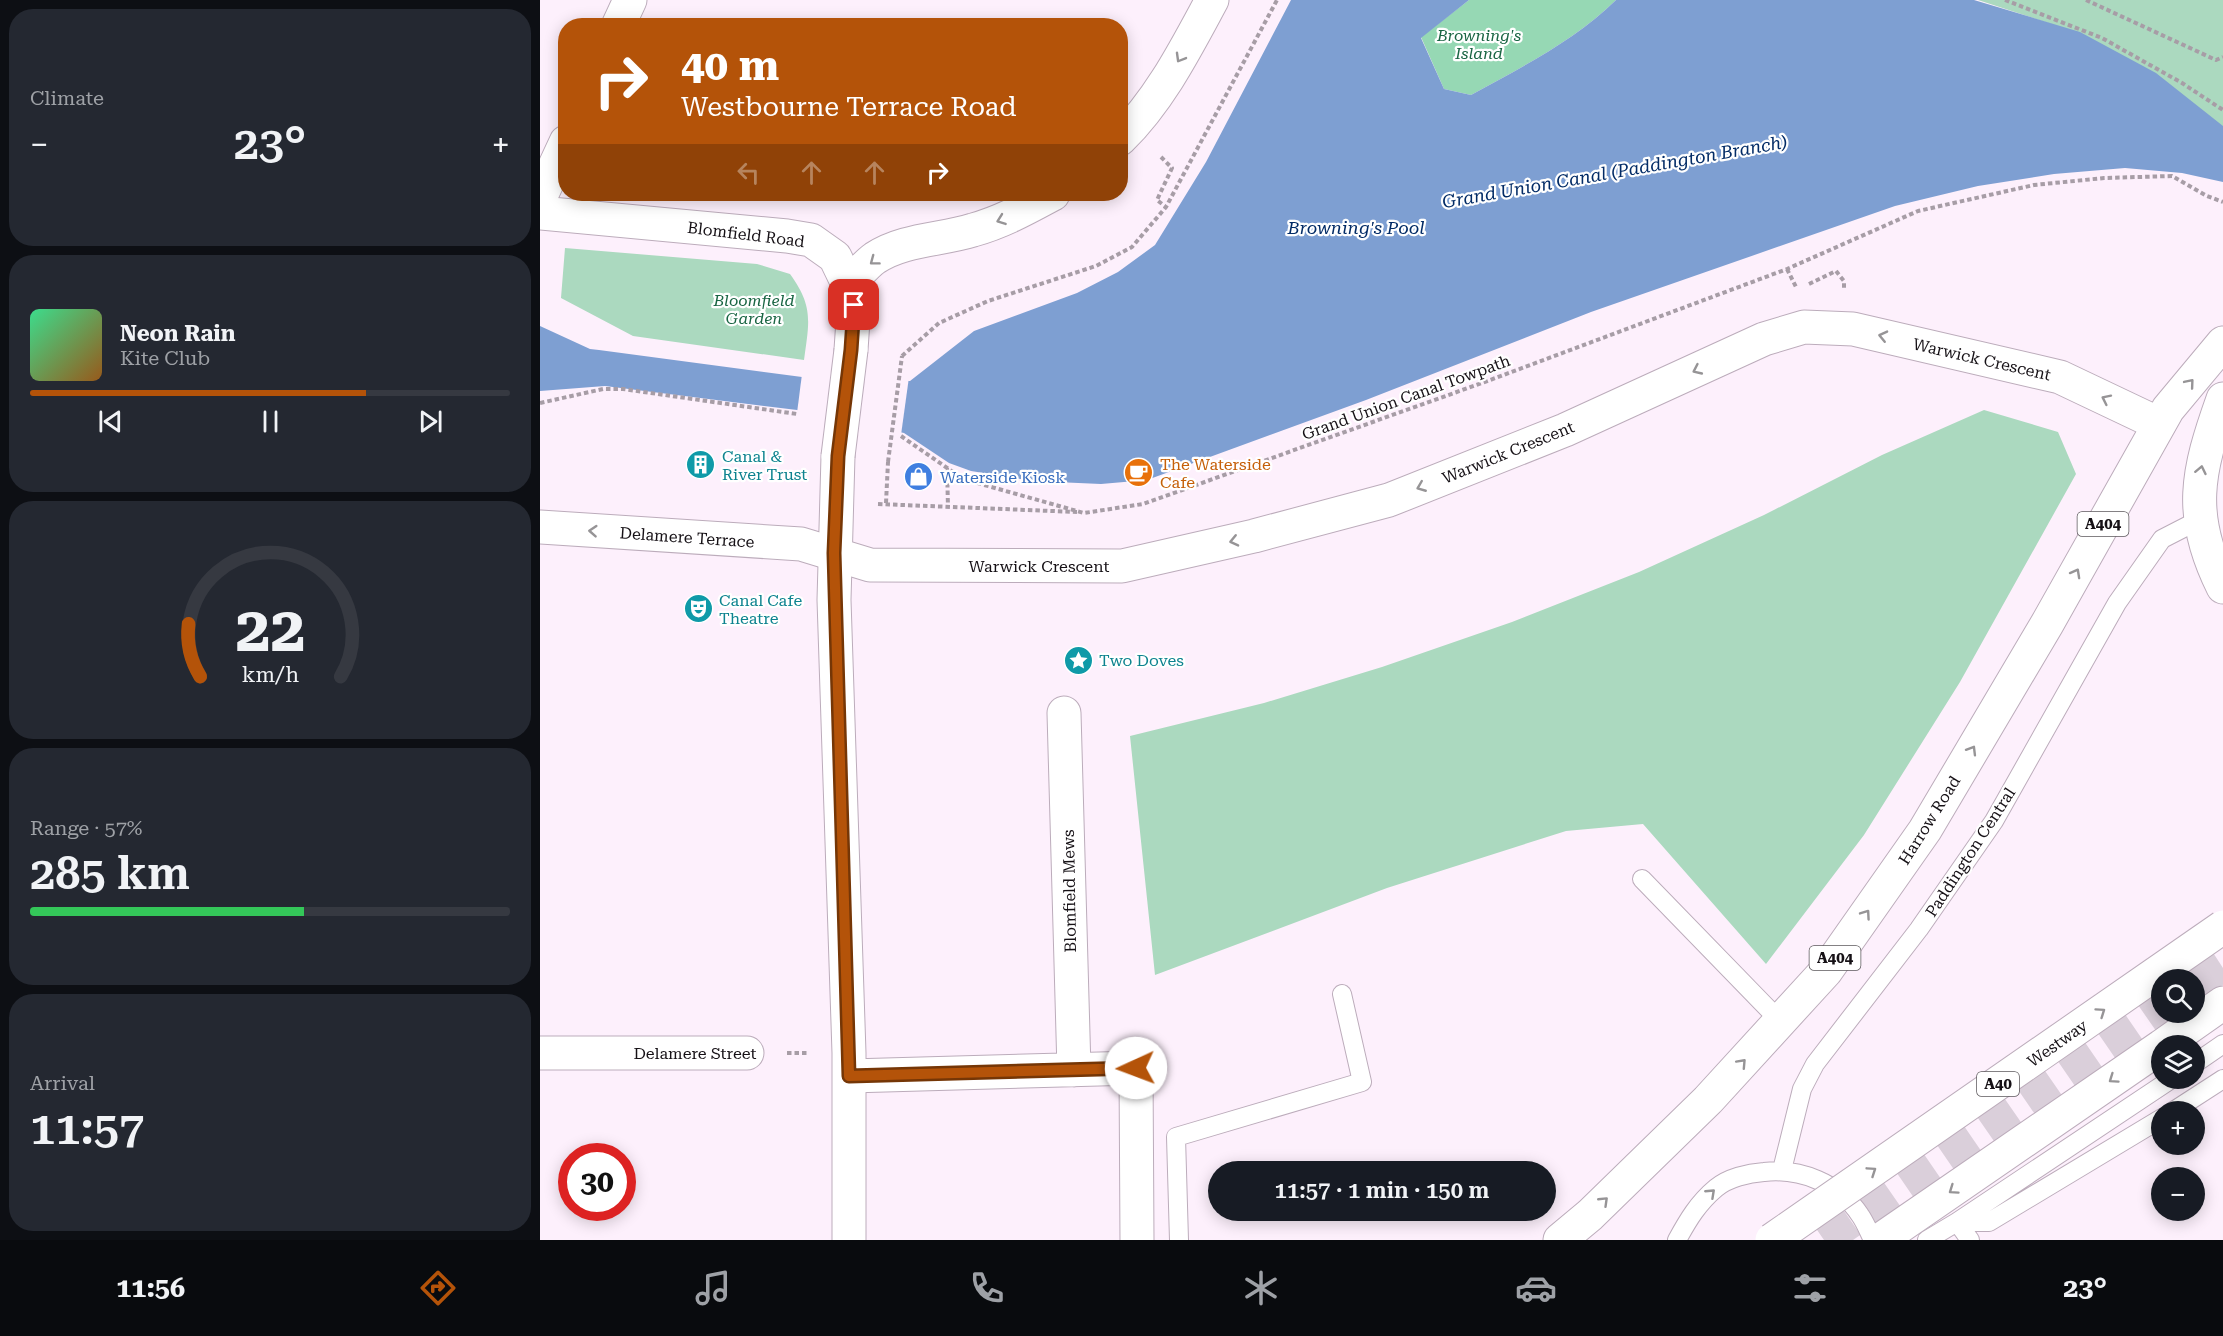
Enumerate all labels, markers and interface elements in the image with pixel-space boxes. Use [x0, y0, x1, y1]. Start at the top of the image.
park label: Browning's Island [1436, 26, 1521, 63]
text: 40 m [681, 41, 779, 90]
icon: right [582, 42, 660, 120]
one-way arrow [1176, 52, 1188, 62]
text: Climate [30, 86, 104, 110]
text: Westbourne Terrace Road [681, 91, 1017, 123]
text: 23° [234, 117, 306, 170]
text: − [30, 125, 48, 164]
text: + [492, 125, 510, 164]
water label: Grand Union Canal (Paddington Branch) [1441, 131, 1789, 212]
icon: left [732, 156, 765, 189]
icon: ahead [795, 156, 828, 189]
icon: ahead [858, 156, 891, 189]
icon: right [921, 156, 954, 189]
one-way arrow [996, 213, 1007, 226]
water label: Browning's Pool [1286, 217, 1425, 238]
street label: Blomfield Road [686, 218, 806, 251]
one-way arrow [869, 254, 880, 265]
pin [828, 279, 879, 330]
icon: arrive [837, 288, 870, 321]
park label: Bloomfield Garden [713, 291, 794, 328]
text: Neon Rain [120, 321, 235, 346]
one-way arrow [1878, 331, 1888, 344]
street label: Warwick Crescent [1911, 334, 2053, 385]
text: Kite Club [120, 346, 210, 370]
street label: Grand Union Canal Towpath [1299, 351, 1513, 444]
one-way arrow [1692, 362, 1703, 374]
one-way arrow [2183, 379, 2194, 390]
one-way arrow [2102, 394, 2113, 406]
icon: previous [94, 405, 127, 438]
icon: pause [254, 405, 287, 438]
icon: next [414, 405, 447, 438]
street label: Warwick Crescent [1439, 417, 1577, 488]
place label: Canal & River Trust [722, 447, 807, 484]
building icon: Canal & River Trust [685, 449, 717, 481]
place label: The Waterside Cafe [1160, 455, 1271, 492]
cafe icon: The Waterside Cafe [1123, 457, 1155, 489]
shop icon: Waterside Kiosk [903, 461, 935, 493]
one-way arrow [2194, 466, 2207, 476]
place label: Waterside Kiosk [940, 468, 1065, 487]
one-way arrow [1416, 480, 1427, 492]
road number: A404 [2078, 512, 2128, 536]
street label: Delamere Terrace [619, 523, 755, 552]
one-way arrow [588, 525, 597, 538]
one-way arrow [1229, 534, 1239, 547]
street label: Warwick Crescent [969, 557, 1109, 576]
one-way arrow [2068, 569, 2080, 579]
place label: Canal Cafe Theatre [719, 591, 802, 628]
text: 22 [235, 593, 305, 666]
theatre icon: Canal Cafe Theatre [682, 593, 714, 625]
place icon: Two Doves [1062, 644, 1094, 676]
place label: Two Doves [1099, 651, 1184, 670]
text: km/h [241, 662, 299, 687]
one-way arrow [1965, 746, 1977, 756]
street label: Harrow Road [1895, 772, 1964, 868]
street label: Paddington Central [1922, 784, 2019, 920]
text: Range · 57% [30, 816, 142, 840]
street label: Blomfield Mews [1059, 829, 1080, 953]
text: 285 km [30, 847, 190, 900]
one-way arrow [1859, 909, 1870, 920]
road number: A404 [1810, 946, 1860, 970]
map controls [2151, 969, 2205, 1221]
button: search [2151, 969, 2205, 1023]
one-way arrow [2095, 1008, 2106, 1019]
street label: Westway [2024, 1016, 2091, 1071]
button: layers [2151, 1035, 2205, 1089]
position arrow [1104, 1036, 1168, 1100]
street label: Delamere Street [633, 1044, 757, 1063]
one-way arrow [1734, 1060, 1745, 1071]
text: Arrival [30, 1071, 95, 1095]
road number: A40 [1977, 1072, 2019, 1096]
one-way arrow [2109, 1072, 2120, 1083]
button: + [2151, 1101, 2205, 1155]
text: 11:57 [30, 1102, 144, 1155]
speed limit sign: 30 [558, 1143, 636, 1221]
one-way arrow [1866, 1167, 1877, 1178]
button: − [2151, 1167, 2205, 1221]
text: 11:57 · 1 min · 150 m [1275, 1178, 1489, 1203]
one-way arrow [1949, 1183, 1960, 1194]
one-way arrow [1704, 1189, 1715, 1200]
one-way arrow [1596, 1198, 1607, 1209]
icon: directions [417, 1267, 459, 1309]
icon: music [692, 1267, 734, 1309]
icon: phone [966, 1267, 1008, 1309]
icon: climate [1240, 1267, 1282, 1309]
icon: car [1515, 1267, 1557, 1309]
icon: filters [1789, 1267, 1831, 1309]
text: 11:56 [116, 1272, 185, 1304]
text: 23° [2063, 1272, 2107, 1304]

